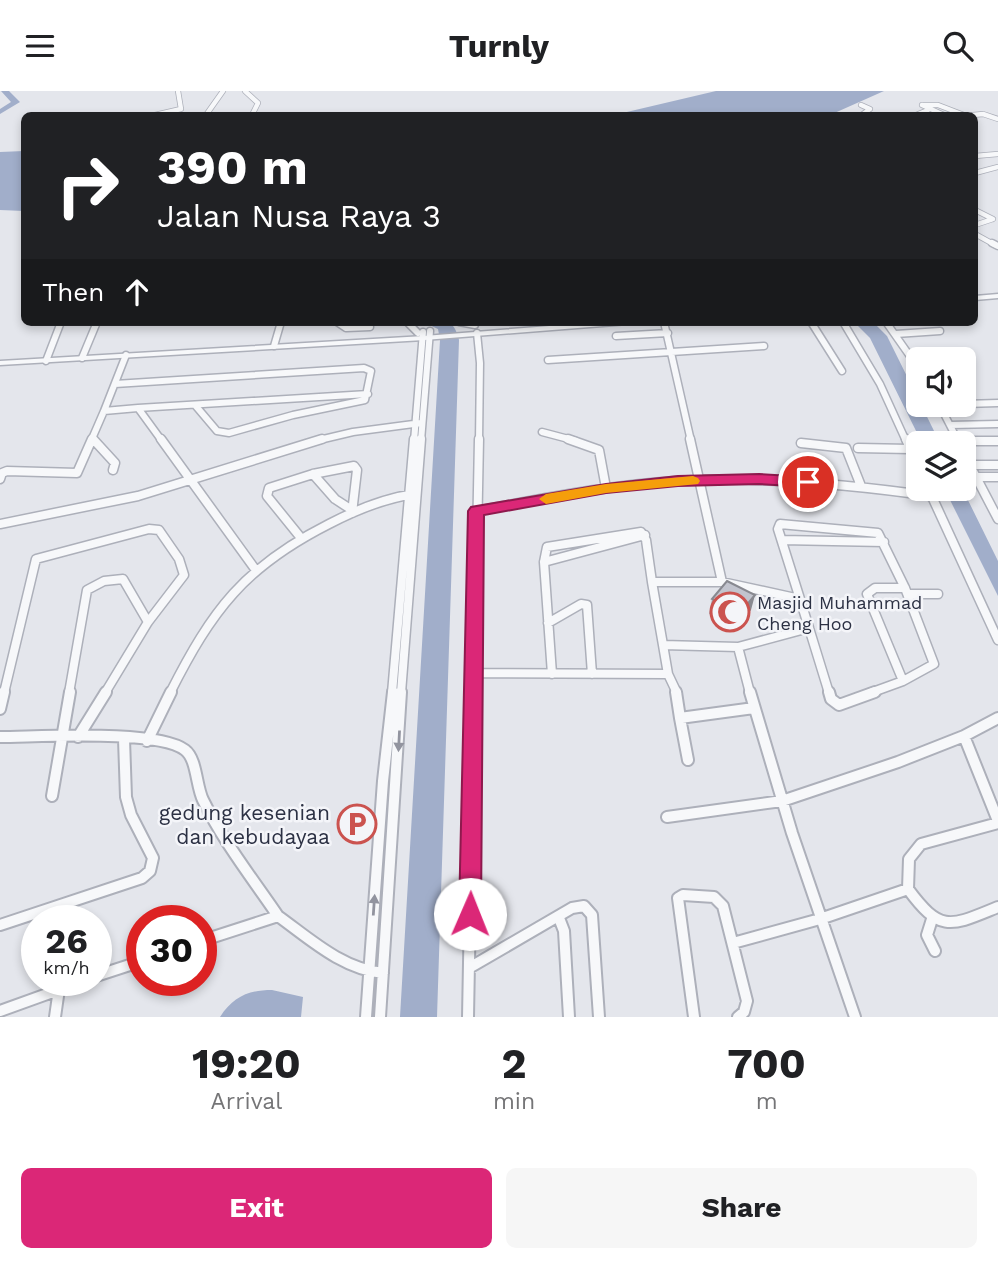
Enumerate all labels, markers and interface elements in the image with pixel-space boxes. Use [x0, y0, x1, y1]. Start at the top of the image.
icon: menu [21, 27, 59, 65]
text: Turnly [449, 27, 549, 65]
icon: search [939, 27, 977, 65]
text: 390 m [157, 138, 308, 196]
icon: right [42, 140, 133, 231]
text: Jalan Nusa Raya 3 [157, 197, 441, 235]
icon: ahead [118, 273, 156, 311]
text: Then [42, 277, 104, 307]
map controls [906, 347, 976, 501]
button: sound [906, 347, 976, 417]
button: layers [906, 431, 976, 501]
pin [778, 452, 838, 512]
icon: arrive [789, 463, 827, 501]
mosque icon: Masjid Muhammad Cheng Hoo [709, 591, 751, 633]
place label: Masjid Muhammad Cheng Hoo [757, 592, 922, 634]
one-way arrow [393, 730, 404, 752]
place label: gedung kesenian dan kebudayaa [159, 800, 330, 849]
parking icon: gedung kesenian dan kebudayaa [336, 803, 378, 845]
position arrow [433, 877, 507, 951]
one-way arrow [369, 894, 380, 916]
speed limit sign: 30 [126, 905, 217, 996]
text: 26 [45, 920, 88, 962]
text: km/h [43, 957, 90, 978]
text: 19:20 [192, 1039, 301, 1088]
text: 2 [502, 1039, 527, 1088]
text: 700 [727, 1039, 806, 1088]
text: Arrival [211, 1088, 282, 1115]
text: min [493, 1088, 535, 1115]
text: m [756, 1088, 778, 1115]
button: Exit [21, 1168, 492, 1248]
button: Share [506, 1168, 977, 1248]

